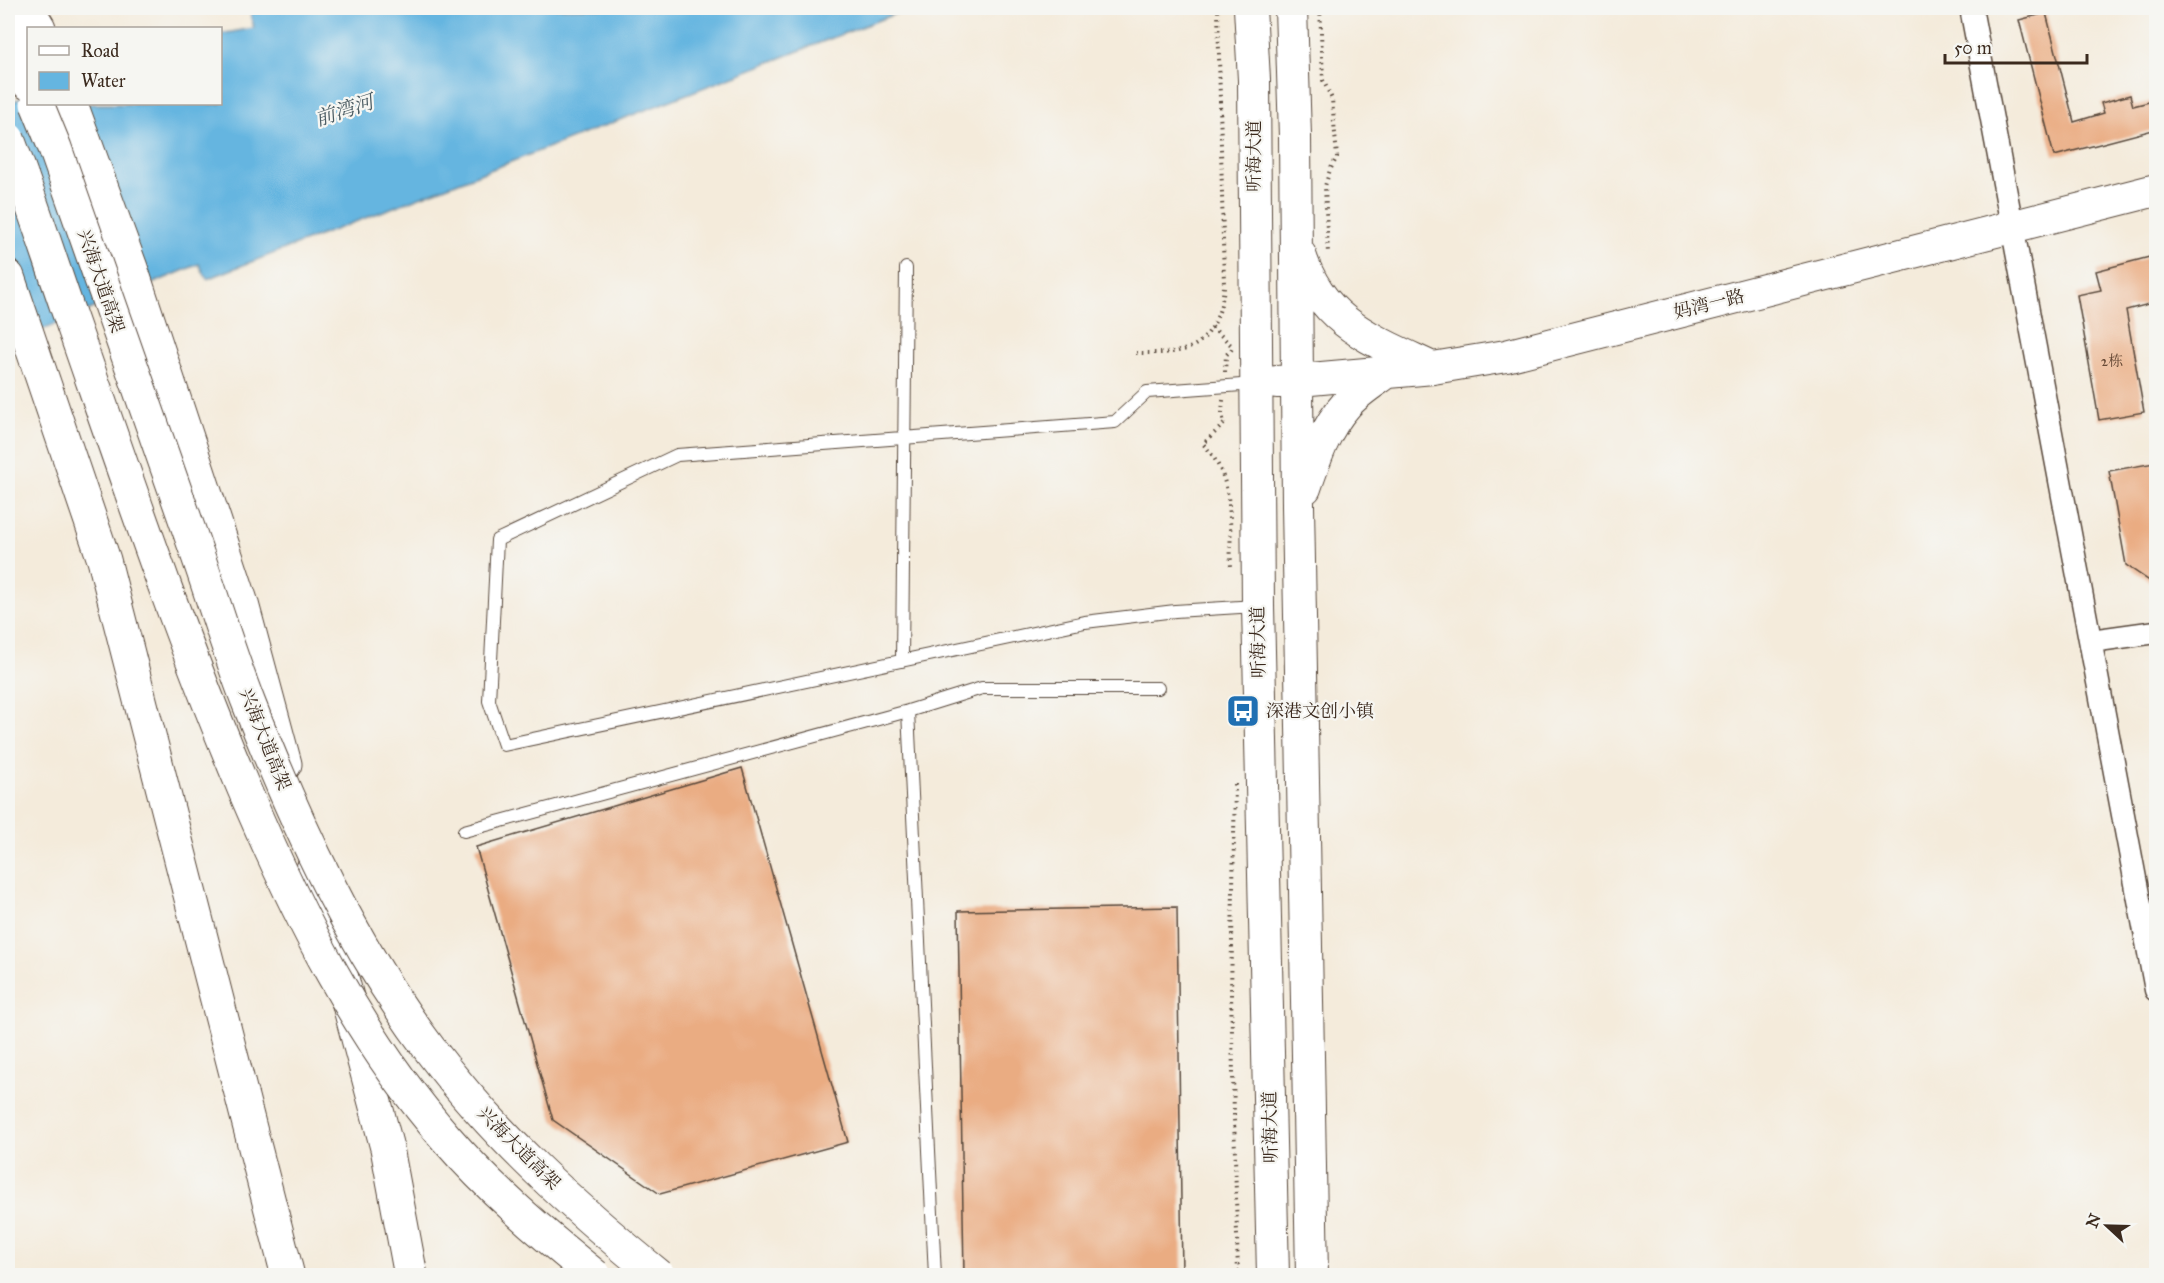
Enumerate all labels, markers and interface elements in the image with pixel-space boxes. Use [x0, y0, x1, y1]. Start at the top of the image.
legend [27, 27, 222, 105]
scale bar [1945, 27, 2088, 65]
text: 50 m [1954, 37, 1992, 59]
text: Road [81, 40, 119, 62]
text: Water [81, 70, 126, 92]
water label: 前湾河 [312, 88, 379, 131]
street label: 听海大道 [1243, 120, 1265, 192]
street label: 兴海大道高架 [73, 226, 129, 336]
street label: 妈湾一路 [1671, 285, 1747, 323]
house number: 2栋 [2101, 352, 2123, 370]
street label: 听海大道 [1246, 606, 1270, 678]
street label: 兴海大道高架 [235, 685, 295, 793]
bus stop icon: 深港文创小镇 [1225, 693, 1261, 729]
place label: 深港文创小镇 [1266, 700, 1374, 722]
street label: 听海大道 [1258, 1091, 1282, 1163]
street label: 兴海大道高架 [473, 1102, 565, 1194]
north arrow [2077, 1196, 2137, 1256]
text: N [2082, 1210, 2105, 1230]

